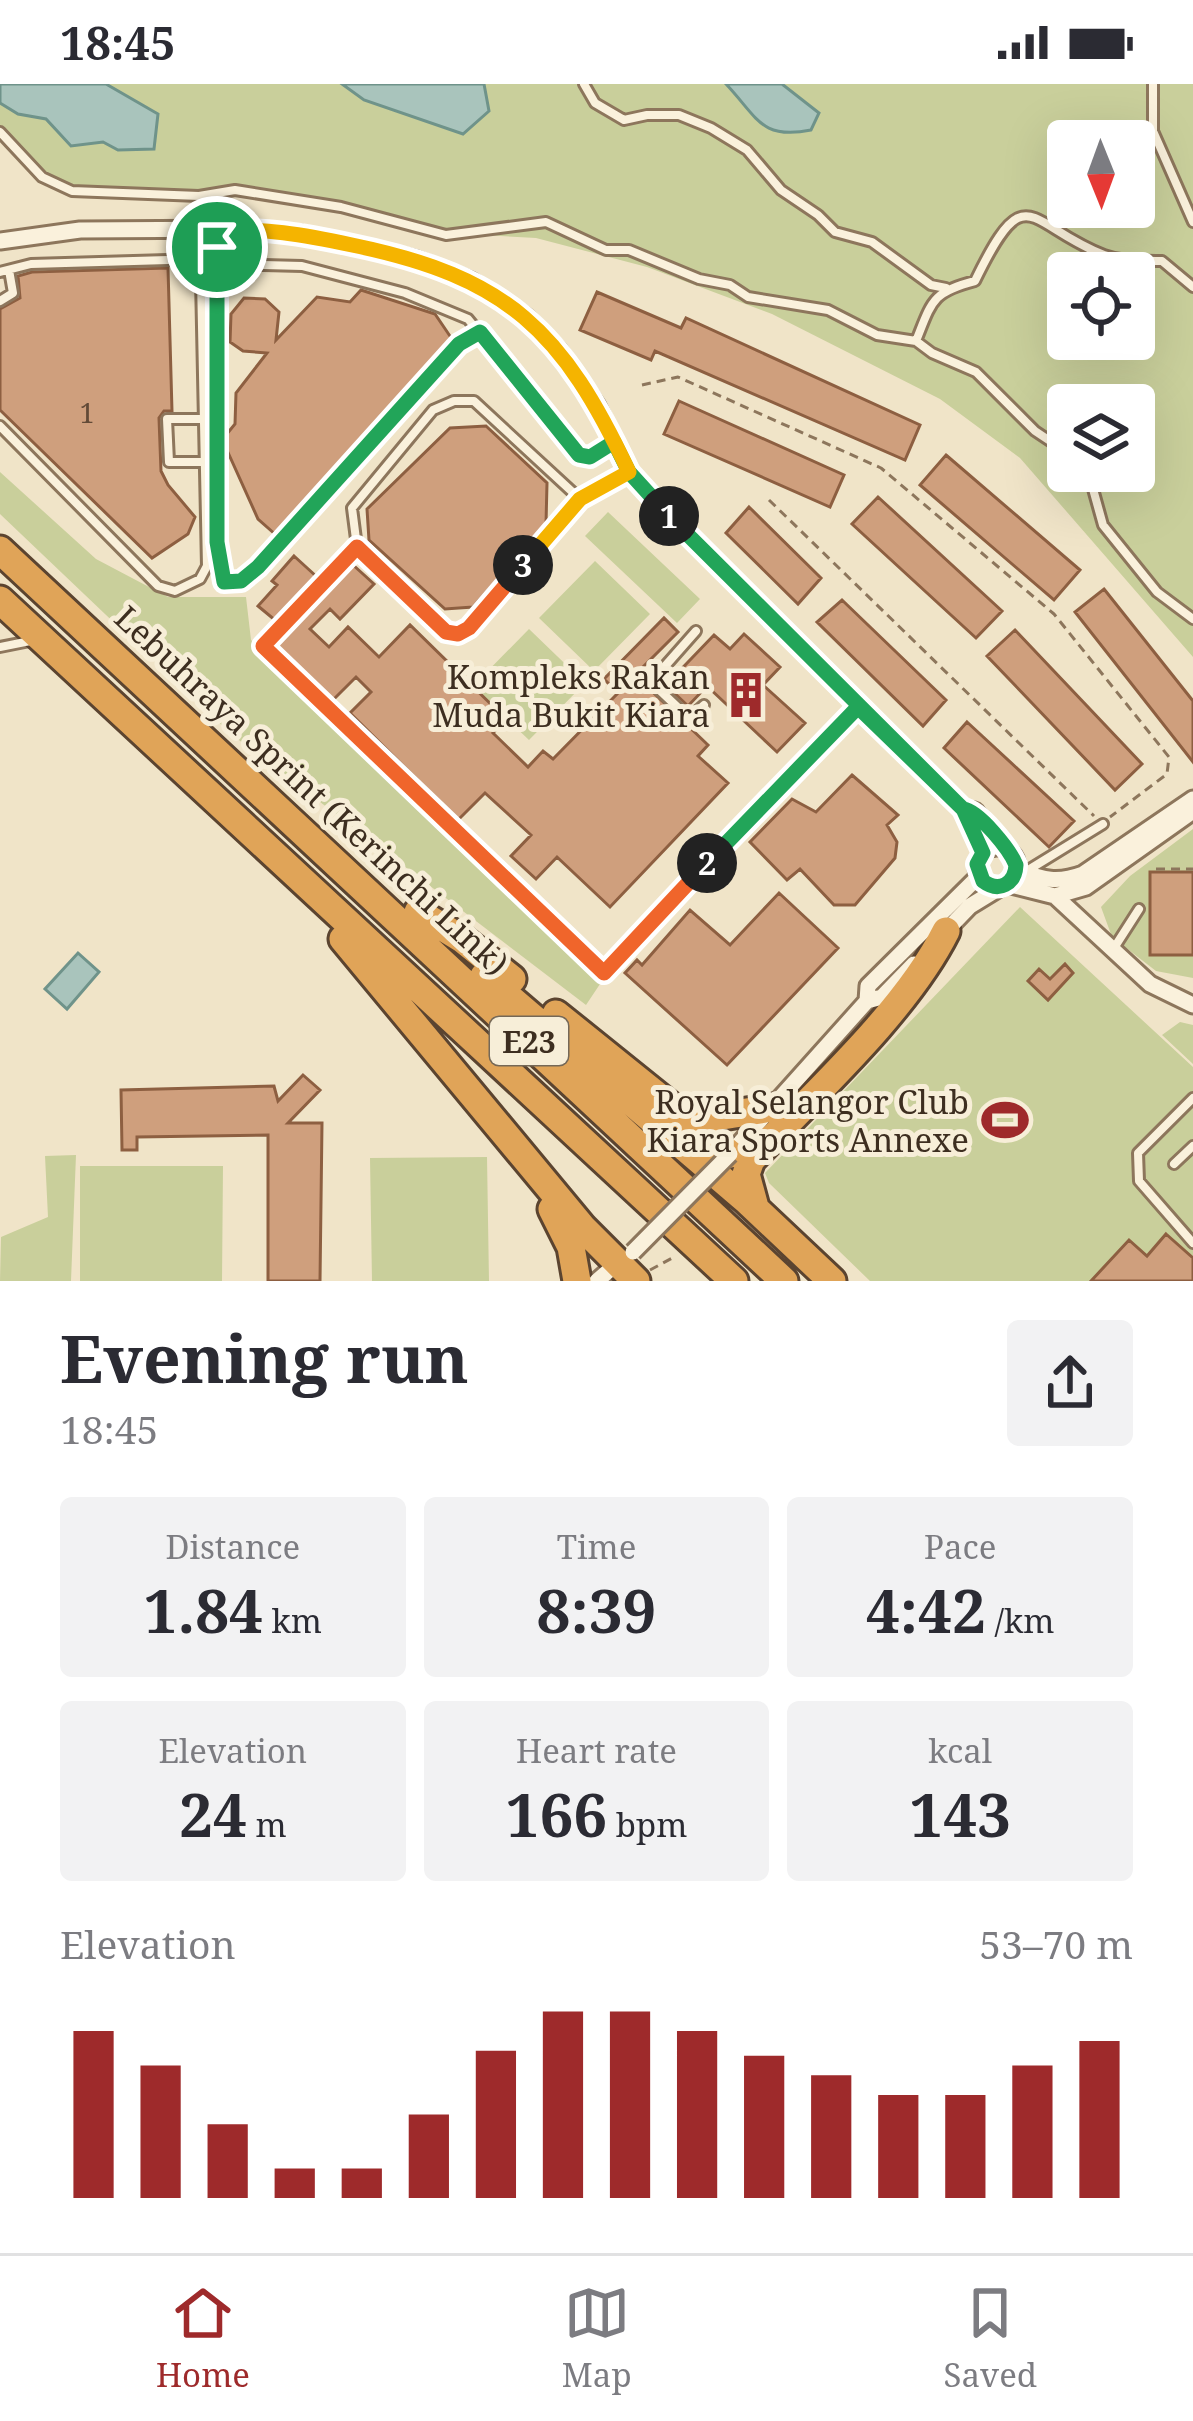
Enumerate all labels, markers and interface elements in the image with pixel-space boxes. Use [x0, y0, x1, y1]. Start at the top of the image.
text: 18:45 [60, 12, 175, 73]
north arrow [1047, 120, 1155, 228]
map controls [1047, 120, 1155, 492]
pin [166, 196, 268, 298]
icon: arrive [184, 214, 250, 280]
button: locate [1047, 252, 1155, 360]
button: layers [1047, 384, 1155, 492]
house number: 1 [79, 394, 95, 431]
pin: 1 [639, 486, 699, 546]
text: 1 [660, 493, 678, 538]
pin: 3 [493, 535, 553, 595]
text: 3 [514, 542, 532, 587]
street label: Lebuhraya Sprint (Kerinchi Link) [105, 595, 519, 985]
place label: Kompleks Rakan Muda Bukit Kiara [432, 654, 710, 737]
building icon: Kompleks Rakan Muda Bukit Kiara [721, 670, 771, 720]
pin: 2 [677, 833, 737, 893]
text: 2 [698, 840, 716, 885]
road number: E23 [490, 1017, 568, 1065]
place label: Royal Selangor Club Kiara Sports Annexe [647, 1079, 969, 1162]
sports icon: Royal Selangor Club Kiara Sports Annexe [980, 1095, 1030, 1145]
text: Evening run [60, 1312, 469, 1402]
button: share [1007, 1320, 1133, 1446]
text: 18:45 [60, 1402, 158, 1455]
text: Distance [165, 1524, 300, 1569]
text: Time [557, 1524, 636, 1569]
text: Pace [924, 1524, 996, 1569]
text: 1.84 [144, 1569, 263, 1651]
text: 8:39 [537, 1569, 656, 1651]
text: 4:42 [866, 1569, 986, 1651]
text: km [263, 1598, 322, 1643]
text: /km [986, 1598, 1054, 1643]
text: Elevation [159, 1728, 307, 1773]
text: Heart rate [516, 1728, 677, 1773]
text: kcal [928, 1728, 992, 1773]
text: 24 [179, 1773, 247, 1855]
text: 166 [505, 1773, 607, 1855]
text: 143 [909, 1773, 1011, 1855]
text: m [247, 1802, 287, 1847]
text: bpm [607, 1802, 687, 1847]
text: Elevation [60, 1917, 236, 1970]
text: 53–70 m [979, 1917, 1133, 1970]
tab: Home [156, 2280, 250, 2397]
tab: Map [562, 2280, 632, 2397]
tab: Saved [944, 2280, 1037, 2397]

